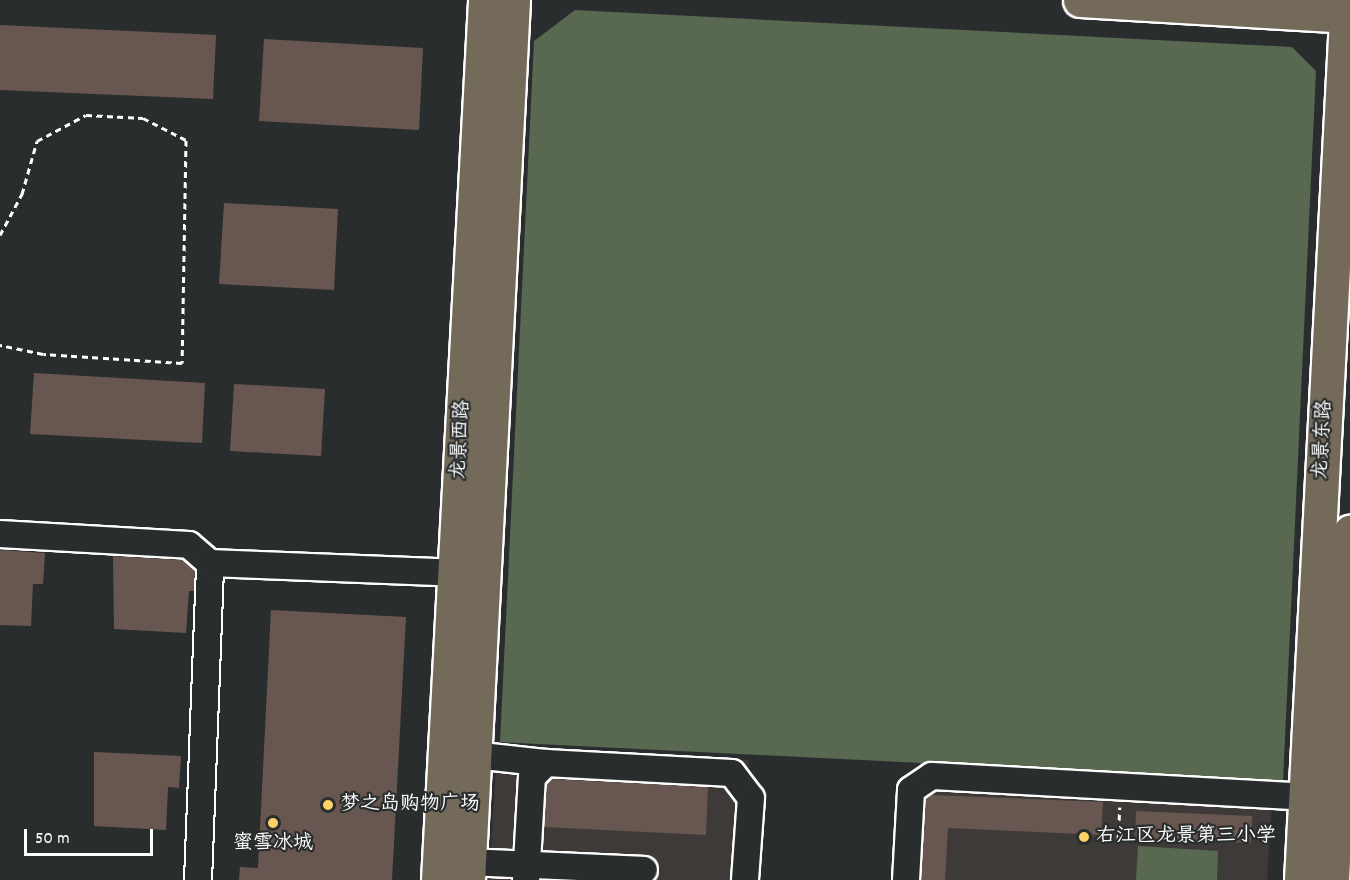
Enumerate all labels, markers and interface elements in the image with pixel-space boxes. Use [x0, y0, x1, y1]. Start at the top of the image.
street label: 龙景西路 [448, 399, 476, 481]
street label: 龙景东路 [1310, 399, 1338, 481]
place label: 梦之岛购物广场 [340, 793, 480, 817]
marker: 梦之岛购物广场 [321, 798, 335, 812]
marker: 蜜雪冰城 [266, 816, 280, 830]
scale bar [27, 817, 156, 855]
place label: 右江区龙景第三小学 [1096, 825, 1276, 849]
text: 50 m [35, 827, 70, 852]
marker: 右江区龙景第三小学 [1077, 830, 1091, 844]
place label: 蜜雪冰城 [233, 832, 313, 856]

